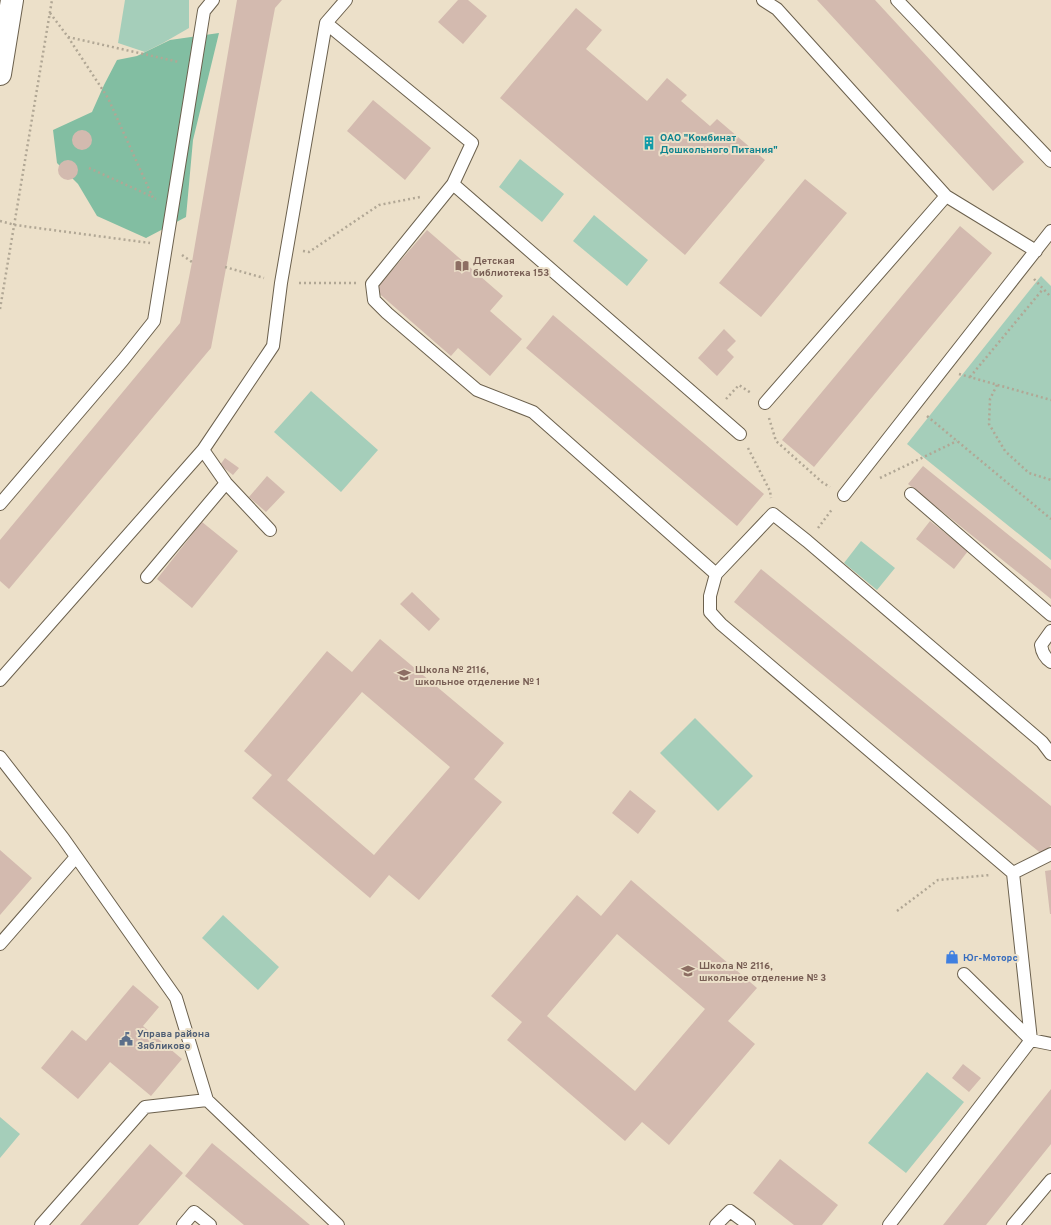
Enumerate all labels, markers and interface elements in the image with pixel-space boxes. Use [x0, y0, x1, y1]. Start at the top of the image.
place label: ОАО "Комбинат Дошкольного Питания" [660, 132, 778, 157]
building icon: ОАО "Комбинат Дошкольного Питания" [641, 135, 657, 151]
place label: Детская библиотека 153 [473, 255, 549, 280]
library icon: Детская библиотека 153 [454, 258, 470, 274]
place label: Школа № 2116, школьное отделение № 1 [415, 664, 540, 689]
school or university icon: Школа № 2116, школьное отделение № 1 [396, 667, 412, 683]
shop icon: Юг-Моторс [944, 949, 960, 965]
place label: Юг-Моторс [963, 952, 1018, 965]
place label: Школа № 2116, школьное отделение № 3 [699, 960, 826, 985]
school or university icon: Школа № 2116, школьное отделение № 3 [680, 963, 696, 979]
place label: Управа района Зябликово [137, 1028, 210, 1053]
public building icon: Управа района Зябликово [118, 1031, 134, 1047]

